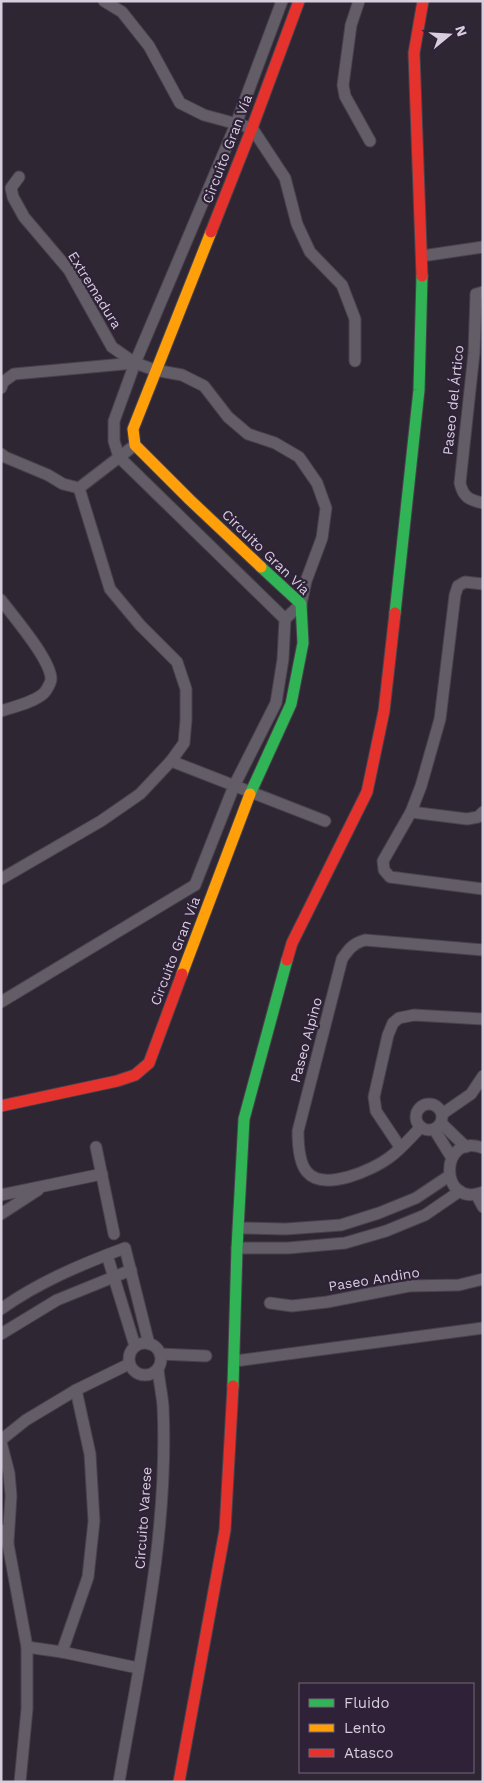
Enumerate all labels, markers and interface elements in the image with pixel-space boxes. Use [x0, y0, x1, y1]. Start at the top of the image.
north arrow [424, 10, 474, 60]
text: N [452, 24, 471, 38]
street label: Circuito Gran Vía [199, 92, 255, 206]
street label: Extremadura [65, 248, 125, 332]
street label: Paseo del Ártico [439, 344, 467, 456]
street label: Circuito Gran Vía [219, 506, 313, 598]
street label: Circuito Gran Vía [147, 894, 203, 1008]
street label: Paseo Alpino [287, 996, 325, 1084]
street label: Paseo Andino [327, 1264, 421, 1294]
street label: Circuito Varese [131, 1466, 155, 1570]
legend [299, 1683, 474, 1773]
text: Fluido [344, 1694, 389, 1712]
text: Lento [344, 1719, 386, 1737]
text: Atasco [344, 1744, 393, 1762]

